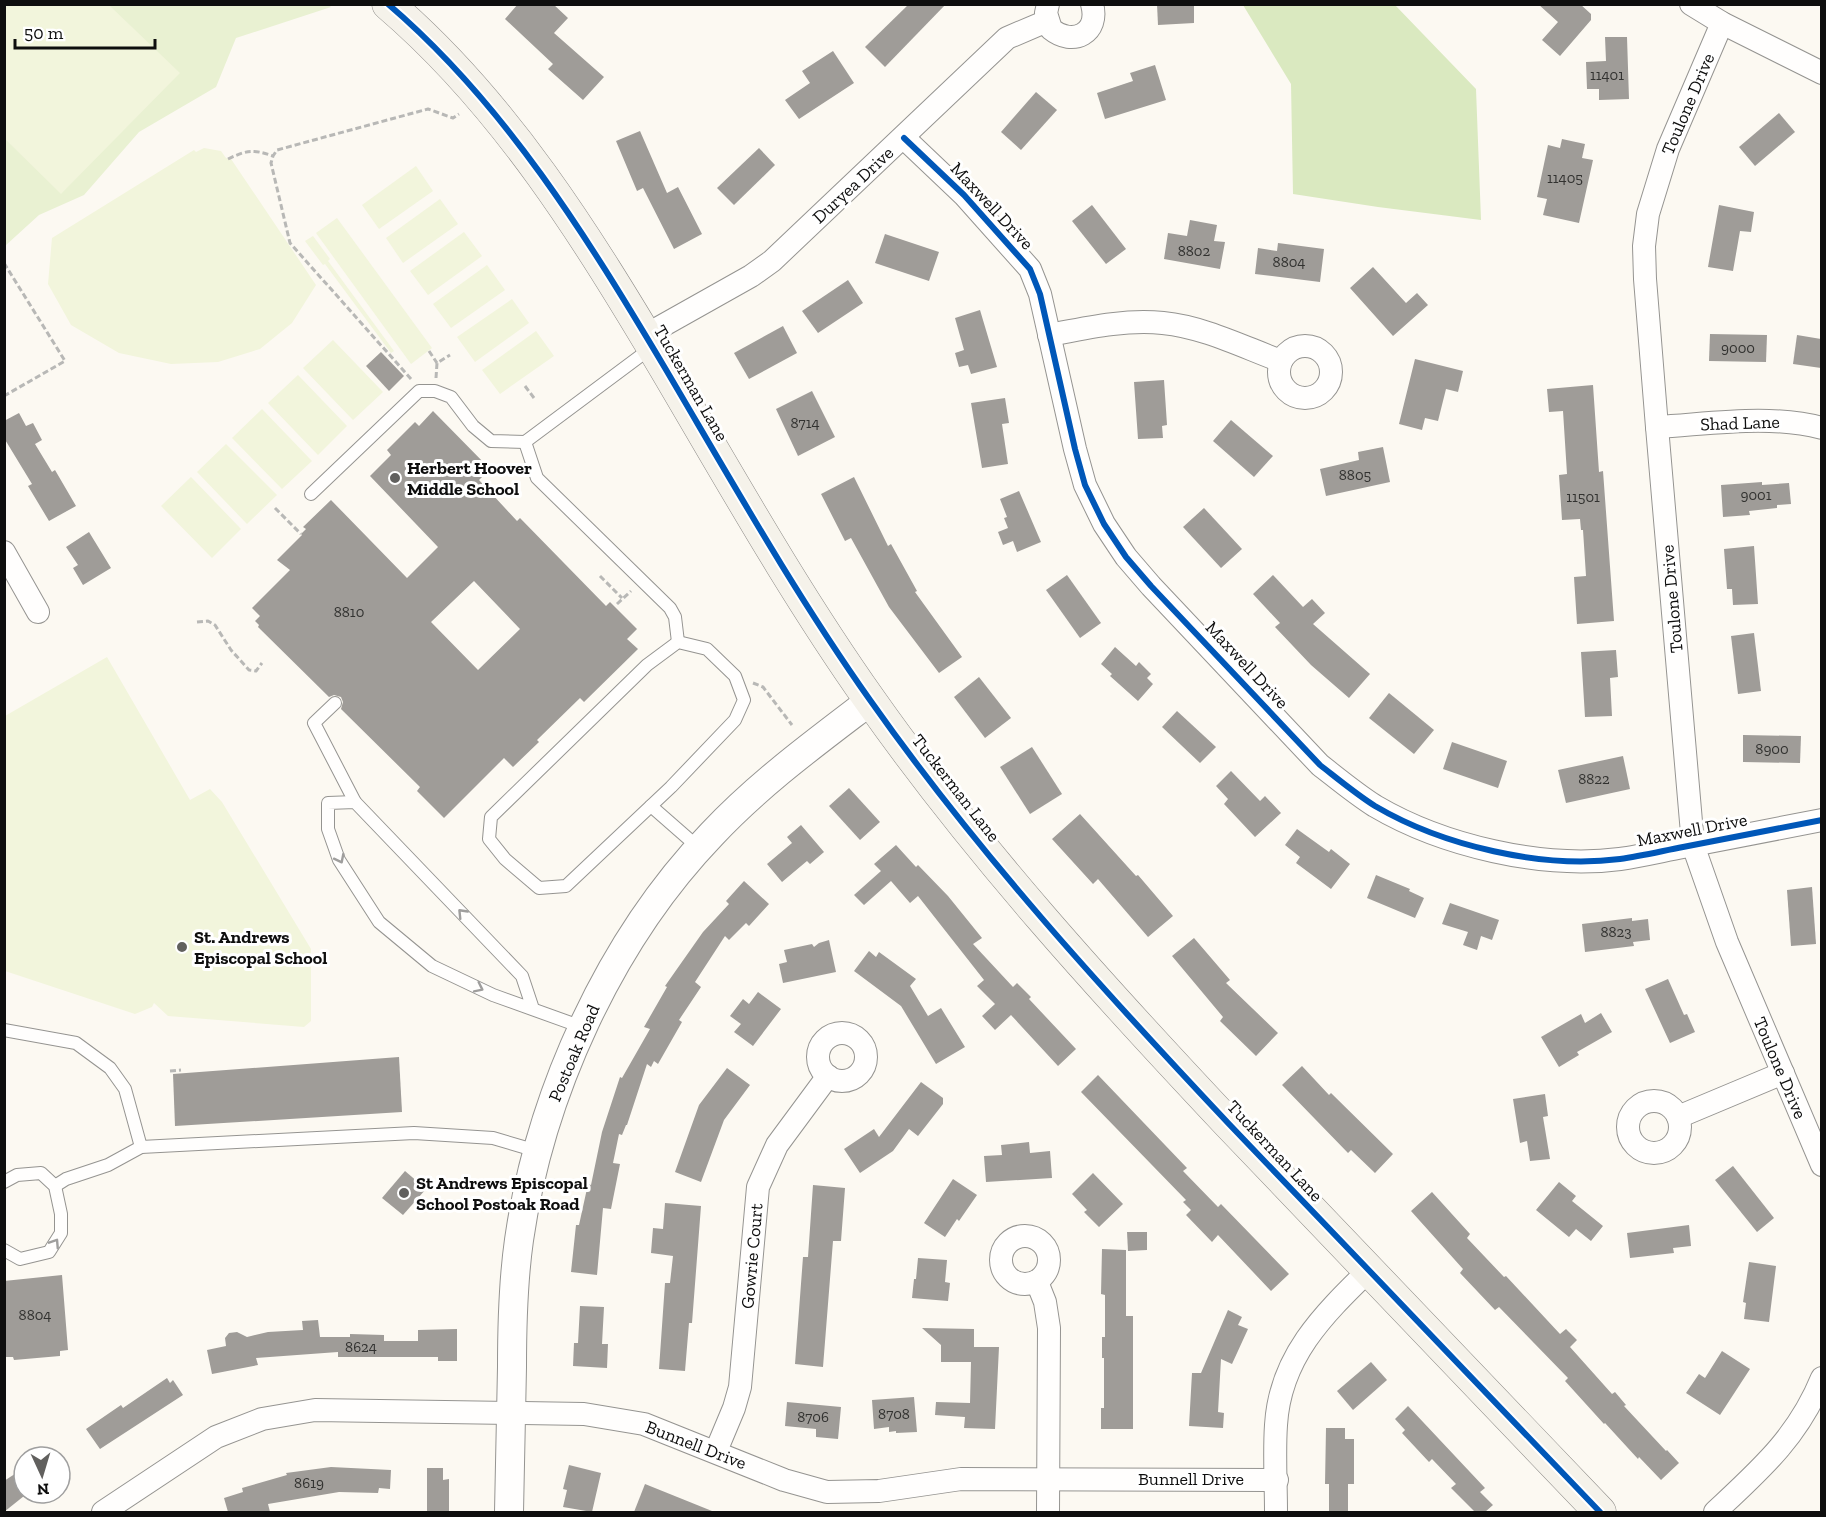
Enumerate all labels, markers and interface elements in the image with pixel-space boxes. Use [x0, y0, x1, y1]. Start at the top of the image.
scale bar [15, 12, 154, 50]
text: 50 m [24, 22, 64, 44]
street label: Toulone Drive [1657, 50, 1719, 158]
house number: 11401 [1590, 66, 1624, 84]
street label: Duryea Drive [808, 142, 898, 228]
street label: Maxwell Drive [946, 158, 1038, 254]
house number: 11405 [1547, 169, 1583, 187]
house number: 8802 [1178, 242, 1211, 260]
house number: 8804 [1273, 253, 1305, 271]
street label: Tuckerman Lane [649, 321, 733, 445]
house number: 9000 [1721, 339, 1755, 357]
street label: Shad Lane [1700, 411, 1780, 435]
house number: 8714 [791, 414, 820, 432]
place label: Herbert Hoover Middle School [407, 457, 532, 500]
house number: 8805 [1339, 466, 1372, 484]
marker: Herbert Hoover Middle School [388, 471, 402, 485]
house number: 9001 [1740, 486, 1772, 504]
house number: 11501 [1566, 488, 1600, 506]
street label: Toulone Drive [1656, 544, 1688, 654]
house number: 8810 [334, 603, 364, 621]
street label: Maxwell Drive [1201, 617, 1293, 713]
street label: Tuckerman Lane [907, 730, 1005, 846]
house number: 8900 [1755, 740, 1789, 758]
house number: 8822 [1578, 770, 1610, 788]
street label: Maxwell Drive [1635, 809, 1749, 851]
one-way arrow [333, 853, 345, 864]
one-way arrow [458, 910, 469, 920]
house number: 8823 [1600, 923, 1632, 941]
place label: St. Andrews Episcopal School [194, 926, 327, 969]
marker: St. Andrews Episcopal School [175, 940, 189, 954]
one-way arrow [473, 981, 484, 993]
street label: Postoak Road [544, 1001, 604, 1105]
street label: Toulone Drive [1749, 1014, 1811, 1122]
street label: Tuckerman Lane [1222, 1096, 1328, 1206]
place label: St Andrews Episcopal School Postoak Road [416, 1172, 588, 1215]
marker: St Andrews Episcopal School Postoak Road [397, 1186, 411, 1200]
street label: Gowrie Court [736, 1202, 768, 1310]
one-way arrow [47, 1239, 59, 1249]
house number: 8804 [19, 1306, 51, 1324]
house number: 8624 [345, 1338, 377, 1356]
house number: 8708 [878, 1405, 910, 1423]
house number: 8706 [797, 1408, 829, 1426]
street label: Bunnell Drive [643, 1416, 749, 1474]
north arrow [12, 1445, 72, 1505]
street label: Bunnell Drive [1138, 1468, 1244, 1490]
house number: 8619 [294, 1474, 324, 1492]
text: N [36, 1480, 50, 1499]

